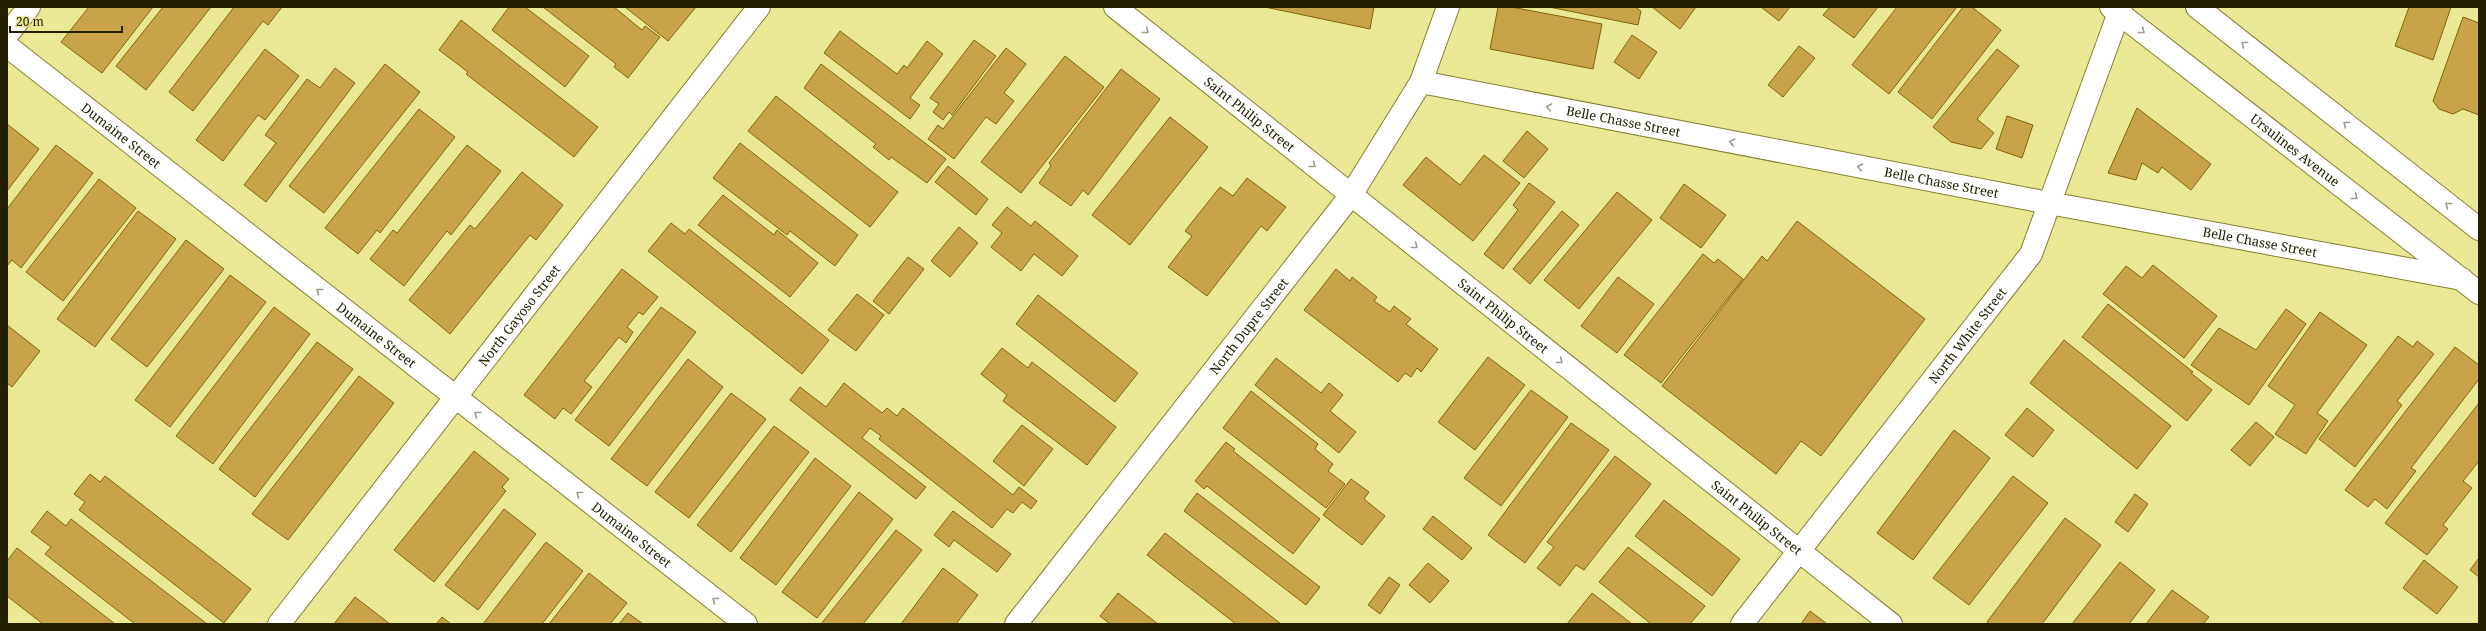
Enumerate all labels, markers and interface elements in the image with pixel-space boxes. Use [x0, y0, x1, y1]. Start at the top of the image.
scale bar [10, 8, 122, 34]
text: 20 m [16, 13, 44, 30]
one-way arrow [2137, 26, 2144, 33]
one-way arrow [1141, 27, 1148, 34]
one-way arrow [2242, 42, 2249, 49]
street label: Saint Philip Street [1201, 72, 1299, 156]
street label: Dumaine Street [78, 98, 165, 172]
street label: Belle Chasse Street [1565, 101, 1682, 141]
one-way arrow [1546, 103, 1552, 111]
street label: Ursulines Avenue [2246, 109, 2344, 191]
one-way arrow [2344, 122, 2351, 129]
one-way arrow [1729, 138, 1735, 147]
one-way arrow [1309, 160, 1316, 167]
street label: Belle Chasse Street [1883, 162, 2000, 202]
one-way arrow [1856, 163, 1863, 171]
one-way arrow [2351, 192, 2358, 199]
one-way arrow [2446, 202, 2453, 209]
street label: Belle Chasse Street [2201, 222, 2319, 261]
one-way arrow [1410, 241, 1417, 248]
street label: North Gayoso Street [474, 261, 565, 370]
street label: North Dupre Street [1205, 274, 1292, 378]
street label: Saint Philip Street [1454, 274, 1553, 358]
street label: North White Street [1924, 284, 2011, 387]
one-way arrow [317, 288, 324, 295]
street label: Dumaine Street [333, 298, 420, 372]
one-way arrow [1556, 357, 1563, 364]
one-way arrow [474, 412, 481, 419]
street label: Saint Philip Street [1708, 476, 1806, 559]
one-way arrow [577, 492, 584, 499]
street label: Dumaine Street [588, 498, 676, 572]
one-way arrow [712, 598, 719, 605]

